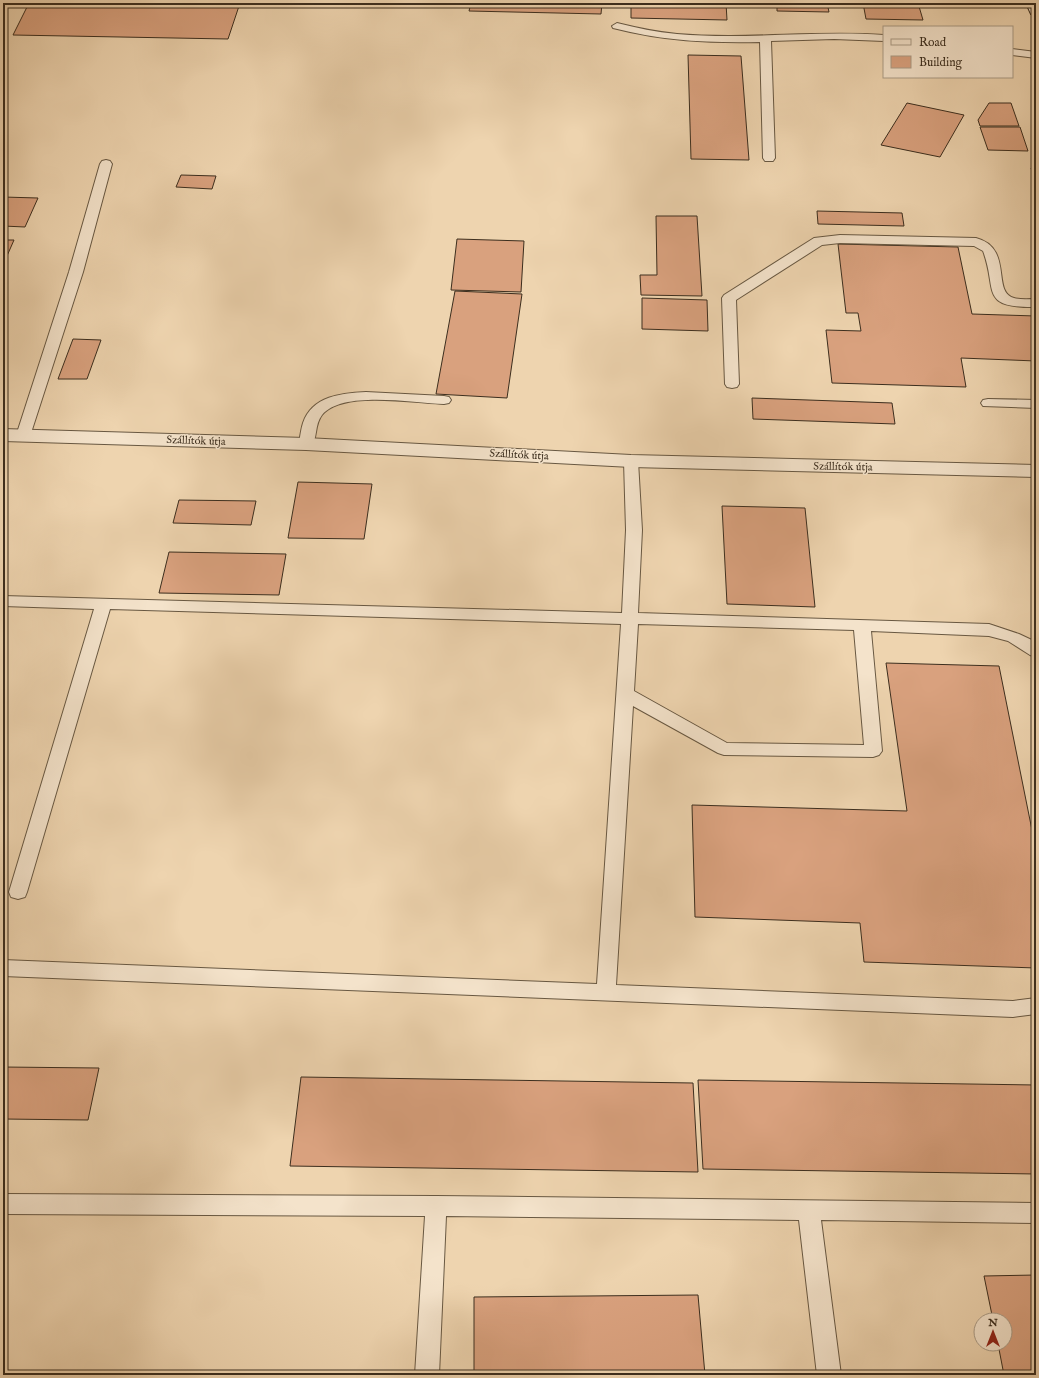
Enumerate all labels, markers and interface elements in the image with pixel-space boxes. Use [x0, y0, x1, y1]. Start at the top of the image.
legend [883, 26, 1013, 78]
text: Road [919, 35, 947, 50]
text: Building [919, 55, 963, 70]
street label: Szállítók útja [166, 433, 226, 449]
street label: Szállítók útja [489, 446, 549, 464]
street label: Szállítók útja [813, 459, 873, 475]
north arrow [973, 1312, 1013, 1352]
text: N [987, 1316, 998, 1330]

